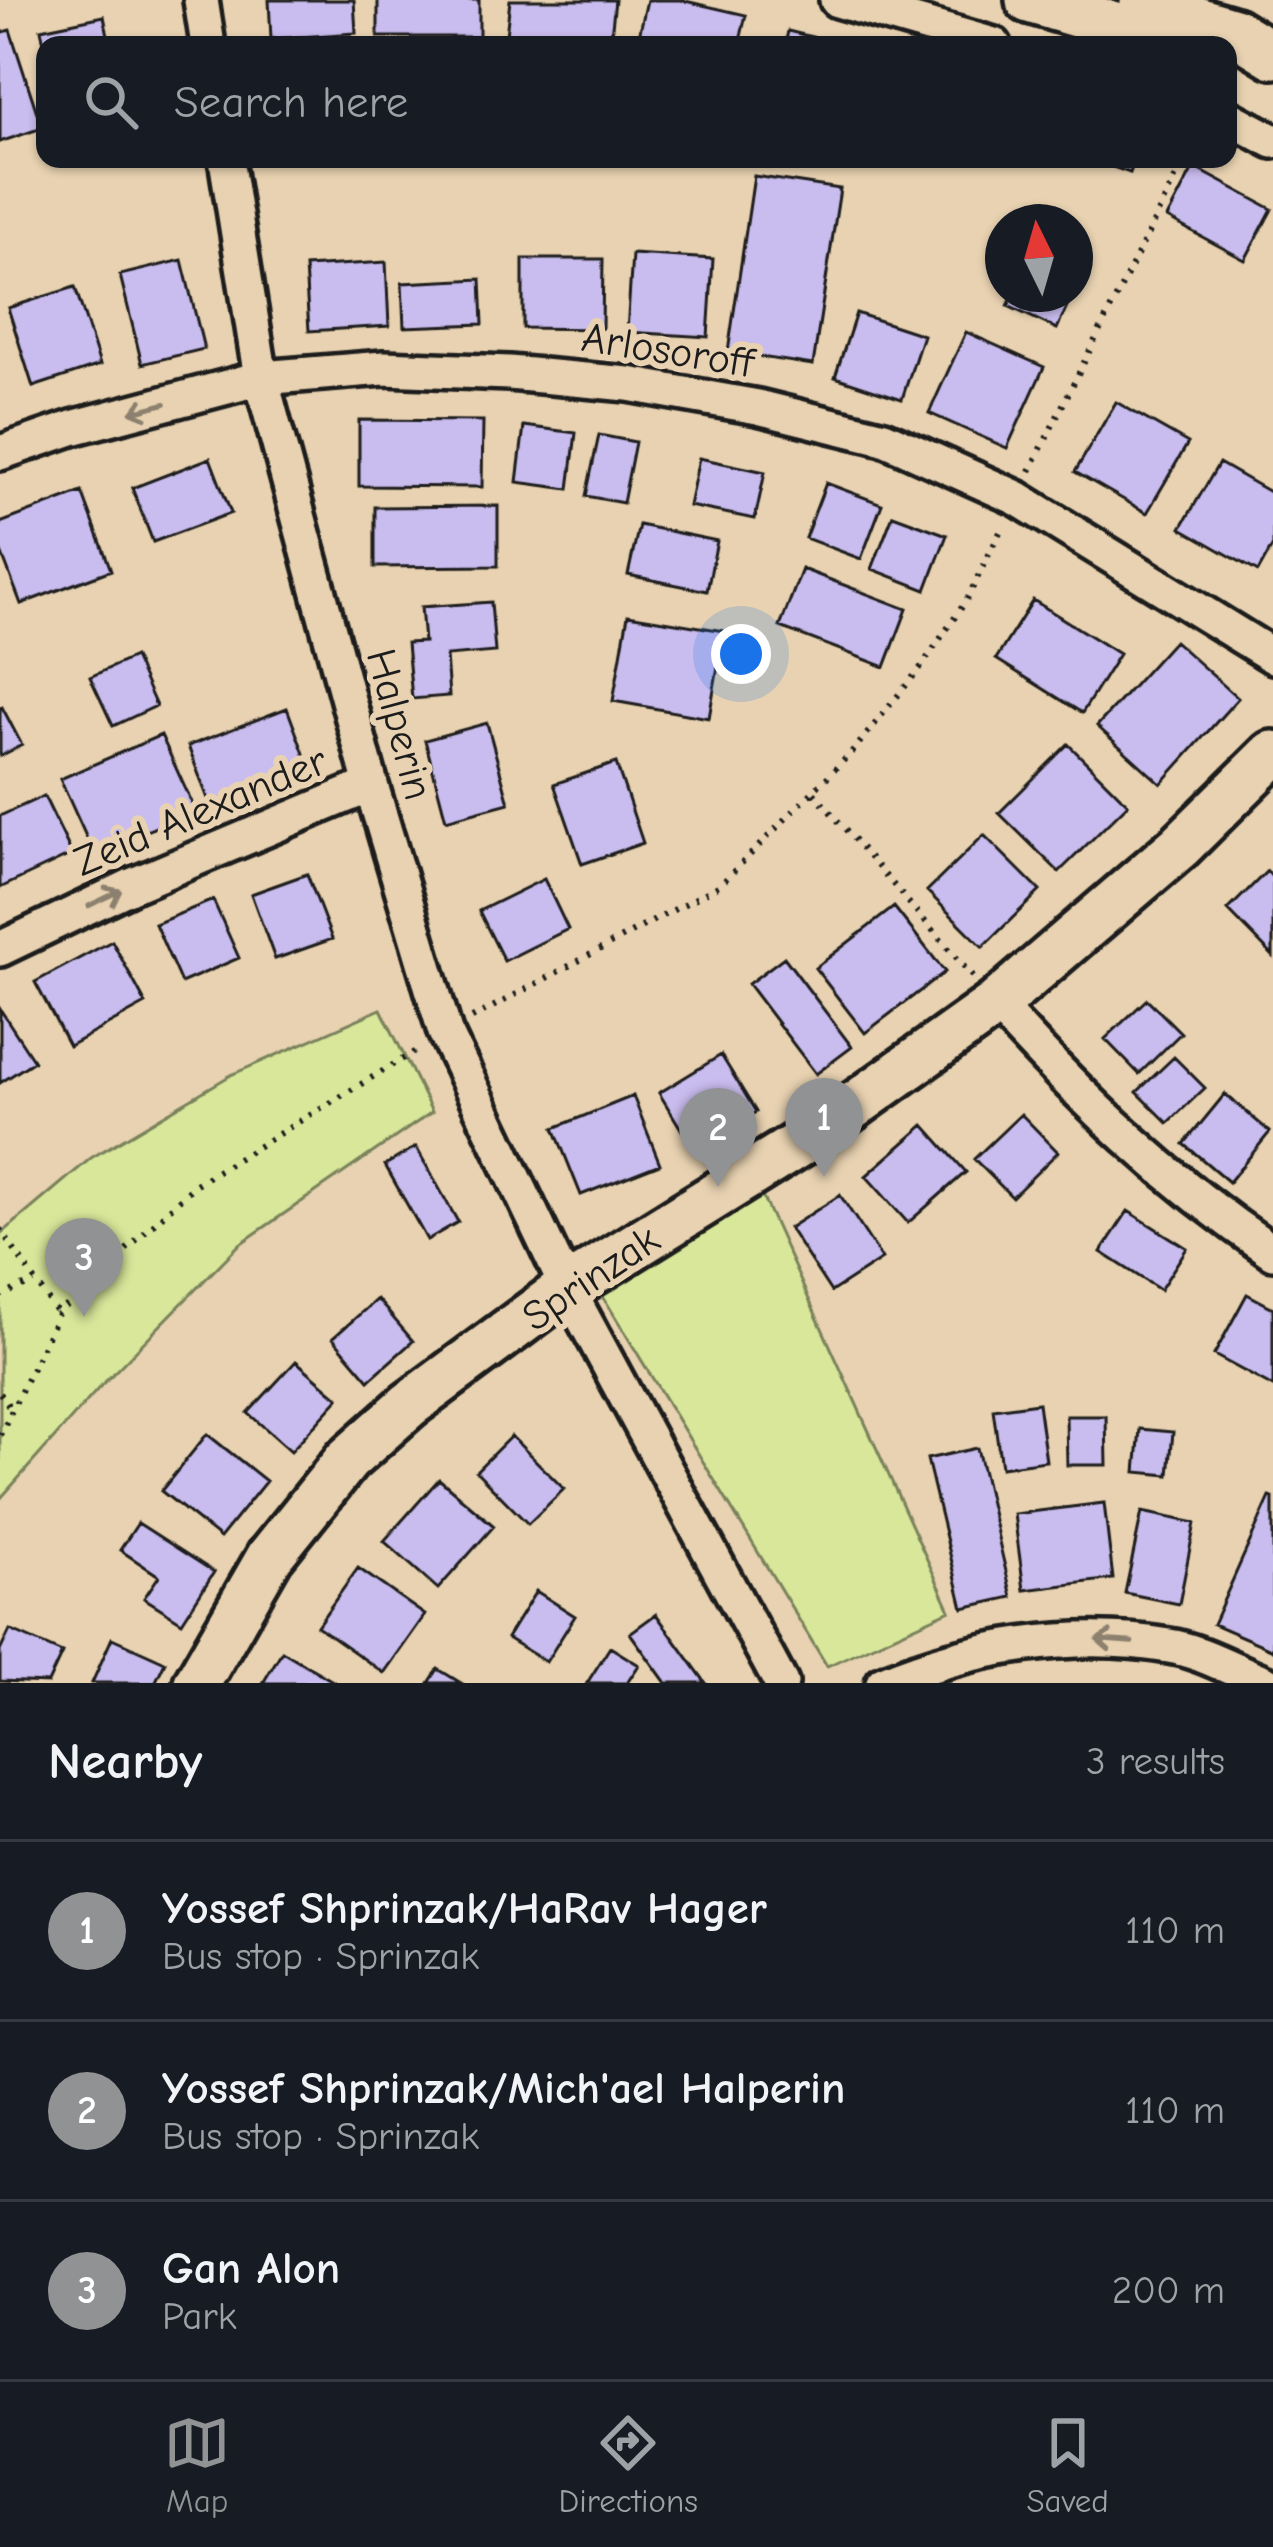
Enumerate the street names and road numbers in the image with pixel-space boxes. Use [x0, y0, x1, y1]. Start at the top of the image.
street label: Arlosoroff [578, 313, 759, 389]
street label: Halperin [356, 644, 443, 805]
street label: Zeid Alexander [67, 736, 335, 887]
street label: Sprinzak [513, 1215, 668, 1342]

